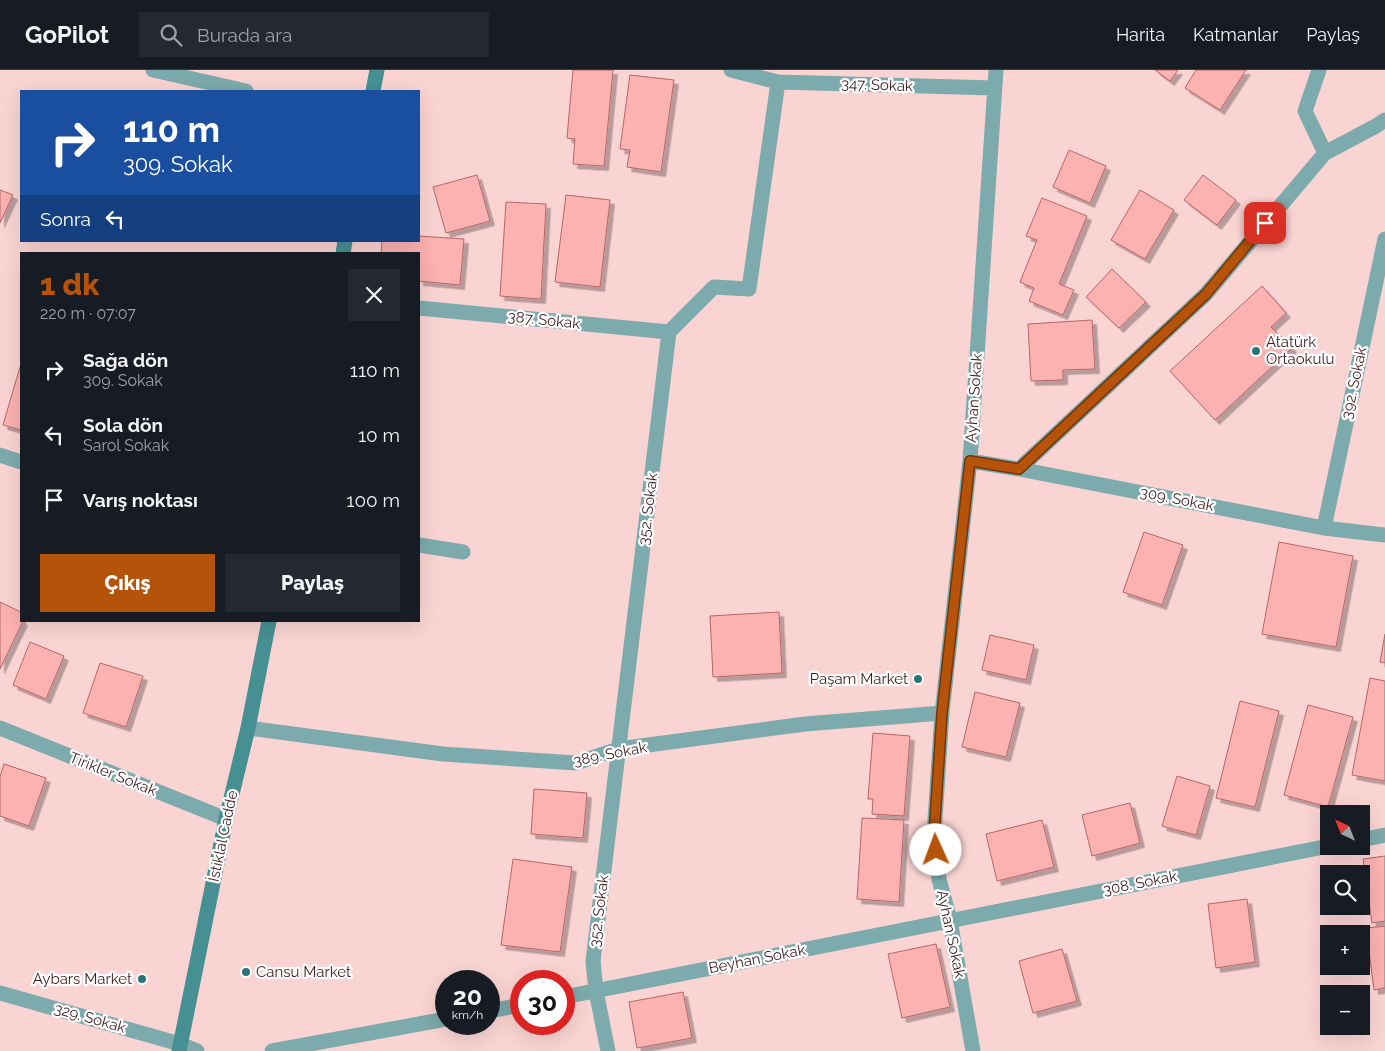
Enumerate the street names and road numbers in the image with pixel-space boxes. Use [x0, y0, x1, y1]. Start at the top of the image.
street label: 347. Sokak [841, 75, 913, 95]
street label: 387. Sokak [507, 307, 581, 333]
street label: 392. Sokak [1338, 345, 1370, 421]
street label: Ayhan Sokak [962, 353, 986, 443]
street label: 352. Sokak [635, 472, 661, 546]
street label: 309. Sokak [1139, 483, 1215, 515]
street label: 389. Sokak [572, 738, 648, 770]
street label: Tirikler Sokak [67, 748, 159, 800]
street label: İstiklal Cadde [204, 788, 241, 883]
street label: 308. Sokak [1102, 867, 1178, 899]
street label: 352. Sokak [586, 874, 612, 948]
street label: Ayhan Sokak [933, 888, 969, 980]
street label: Beyhan Sokak [707, 941, 807, 977]
street label: 329. Sokak [52, 999, 128, 1037]

